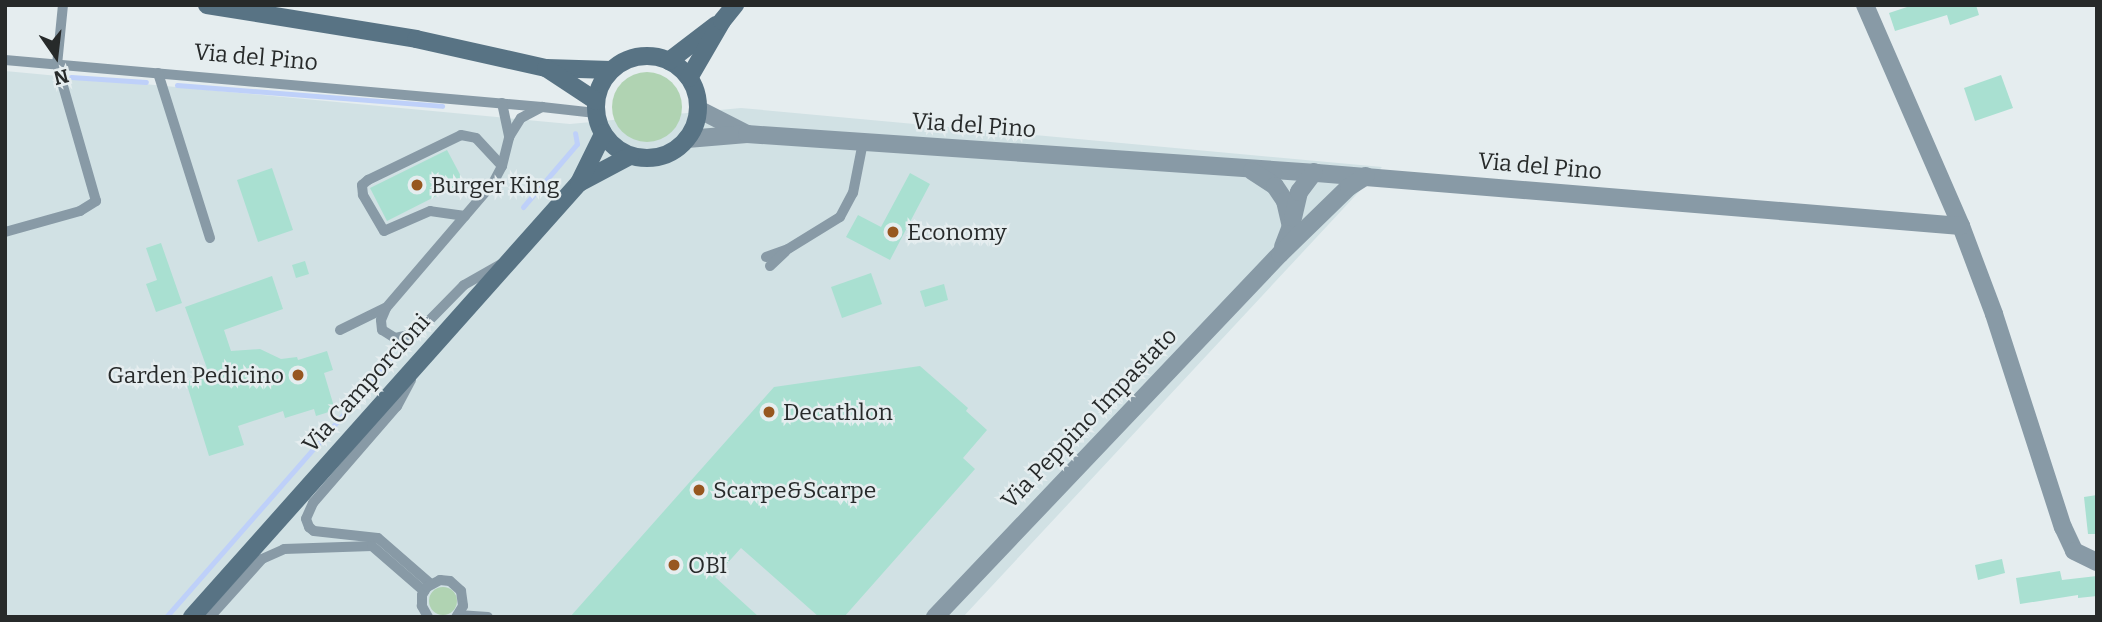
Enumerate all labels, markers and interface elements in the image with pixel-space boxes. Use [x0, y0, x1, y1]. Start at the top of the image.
north arrow [21, 21, 91, 91]
street label: Via del Pino [193, 38, 319, 76]
text: N [51, 64, 71, 90]
street label: Via del Pino [911, 107, 1037, 143]
street label: Via del Pino [1477, 147, 1603, 185]
place label: Burger King [431, 171, 560, 199]
marker: Burger King [409, 177, 425, 193]
place label: Economy [907, 218, 1007, 246]
marker: Economy [885, 224, 901, 240]
street label: Via Camporcioni [297, 308, 435, 458]
street label: Via Peppino Impastato [996, 322, 1182, 514]
place label: Garden Pedicino [107, 361, 284, 389]
marker: Garden Pedicino [290, 367, 306, 383]
place label: Decathlon [783, 398, 893, 426]
marker: Decathlon [761, 404, 777, 420]
place label: Scarpe&Scarpe [713, 476, 876, 504]
marker: Scarpe&Scarpe [691, 482, 707, 498]
place label: OBI [688, 551, 727, 579]
marker: OBI [666, 557, 682, 573]

